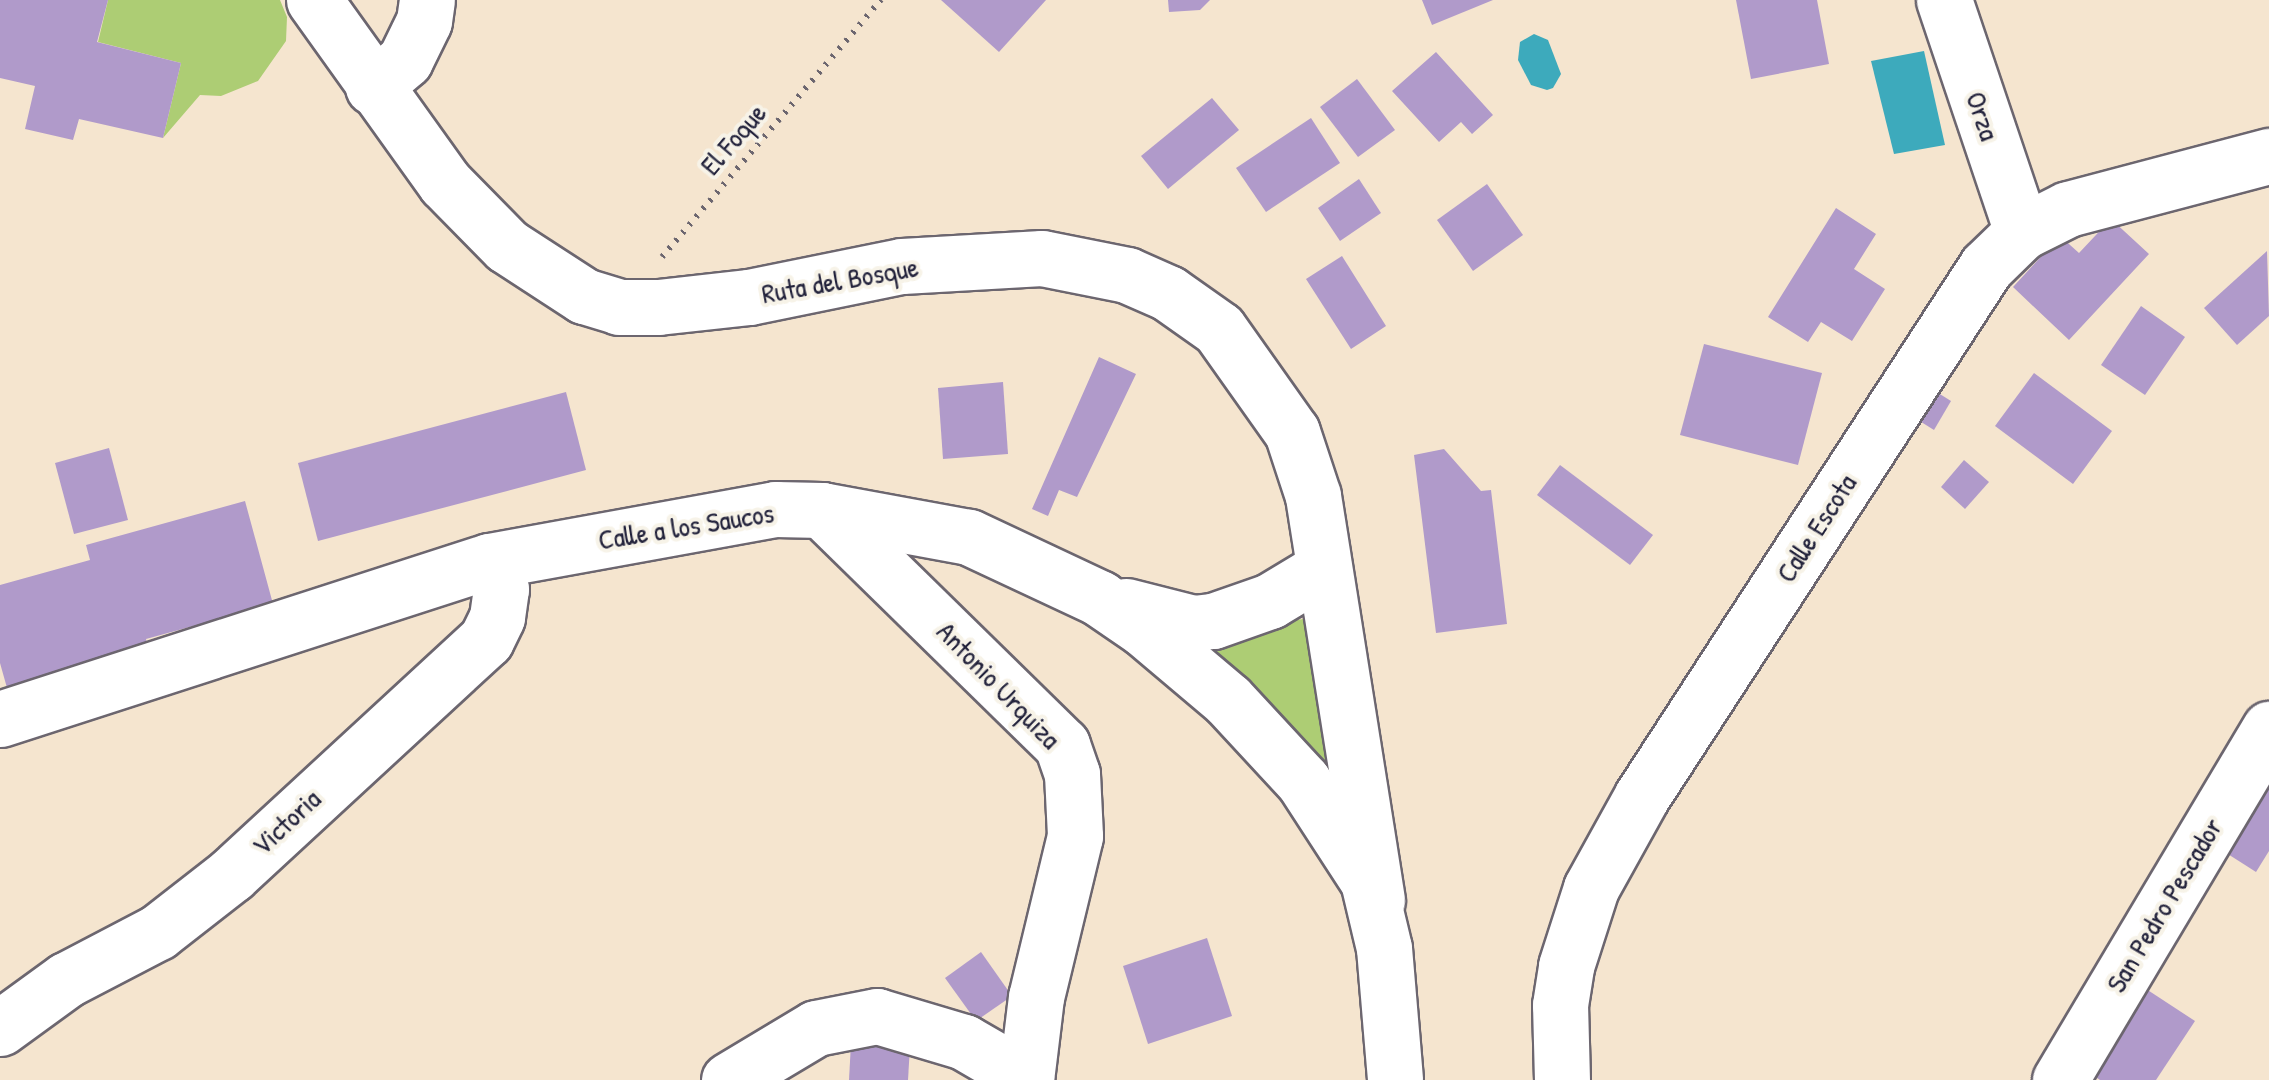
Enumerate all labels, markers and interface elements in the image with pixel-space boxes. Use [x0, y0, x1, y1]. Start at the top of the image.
street label: Orza [1959, 87, 2007, 145]
street label: El Foque [693, 97, 773, 181]
street label: Ruta del Bosque [759, 250, 921, 310]
street label: Calle Escota [1769, 468, 1863, 588]
street label: Calle a los Saucos [596, 496, 776, 556]
street label: Antonio Urquiza [930, 615, 1068, 755]
street label: Victoria [245, 782, 327, 862]
street label: San Pedro Pescador [2099, 812, 2229, 998]

